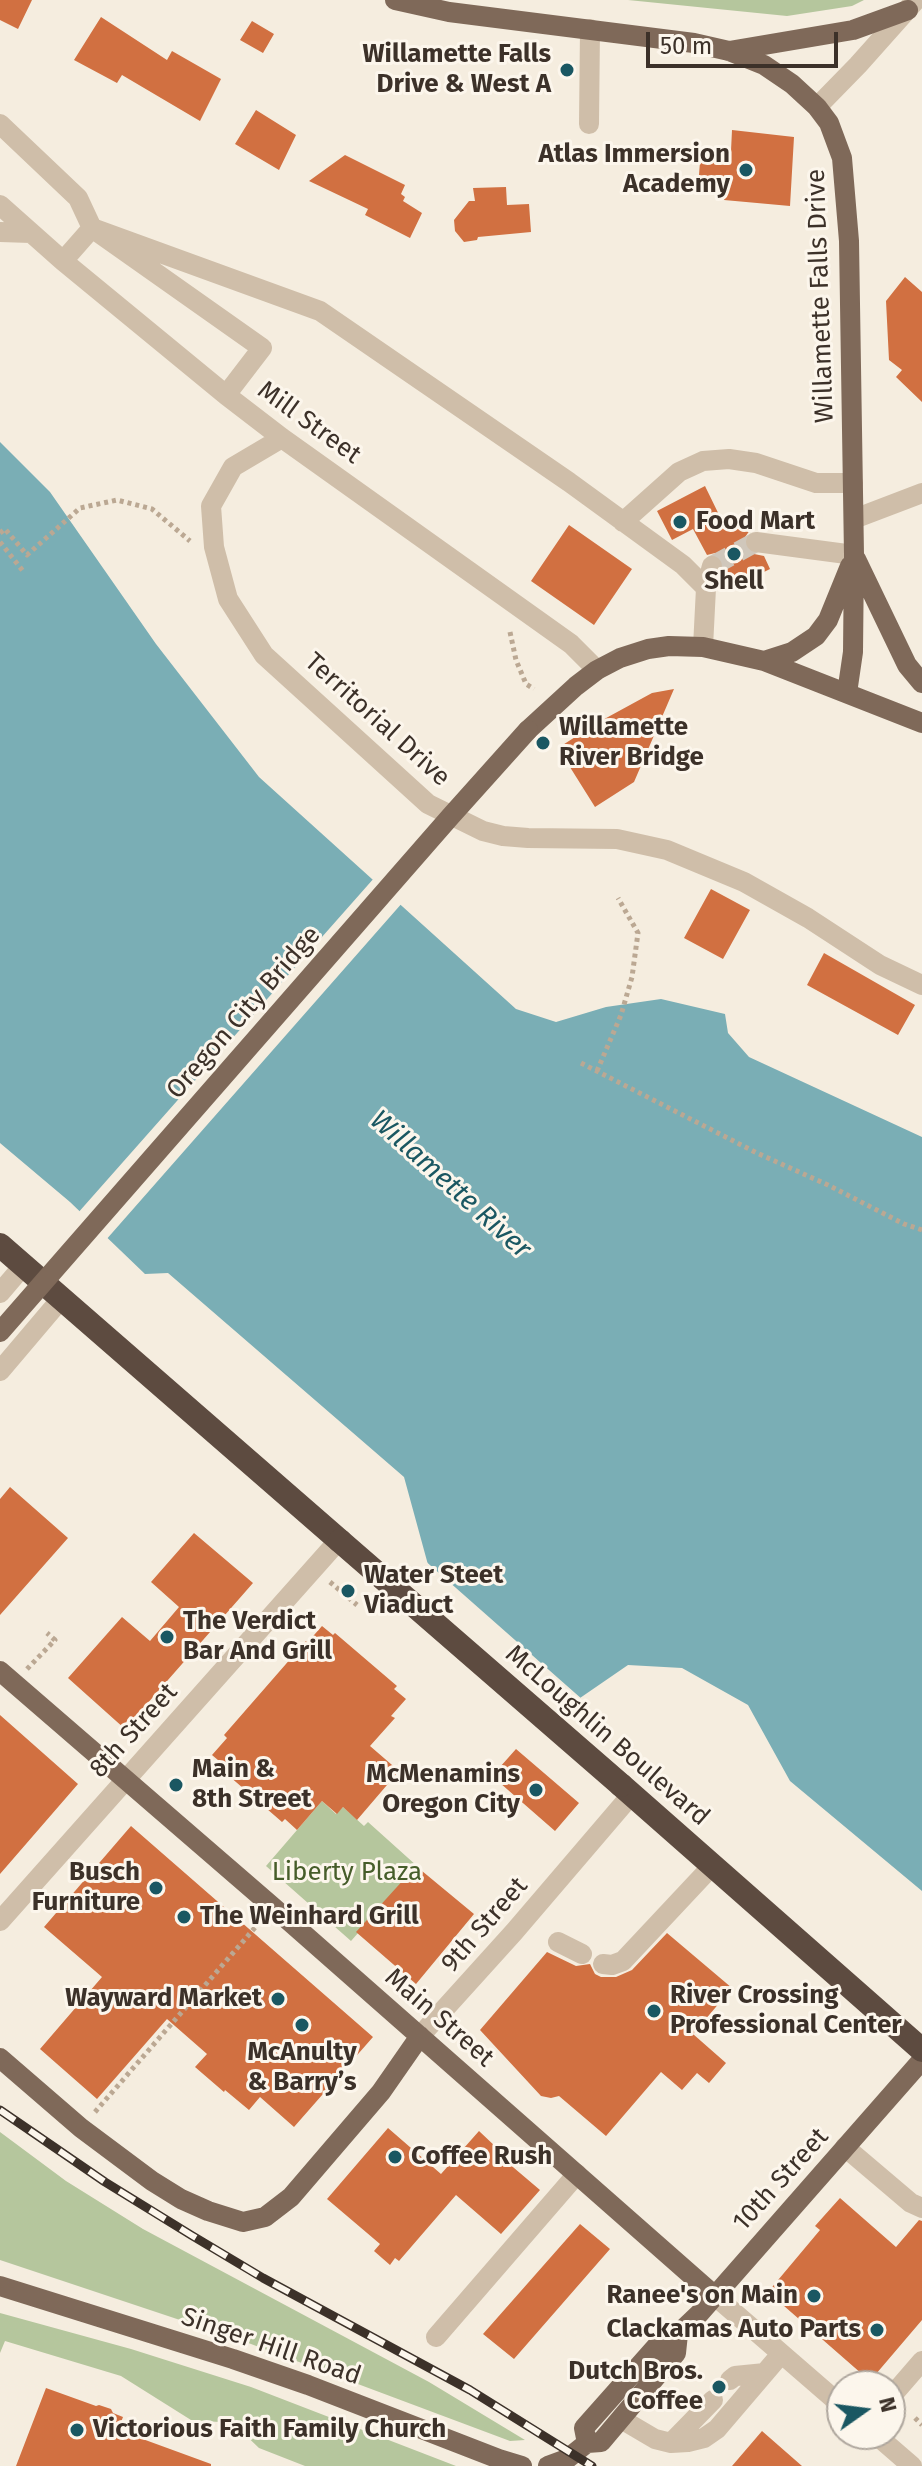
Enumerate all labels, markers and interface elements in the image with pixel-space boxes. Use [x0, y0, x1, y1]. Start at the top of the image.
scale bar [650, 16, 842, 66]
text: 50 m [660, 32, 712, 60]
place label: Willamette Falls Drive & West A [363, 39, 551, 100]
marker: Willamette Falls Drive & West A [558, 61, 576, 79]
place label: Atlas Immersion Academy [538, 139, 730, 200]
marker: Atlas Immersion Academy [737, 161, 755, 179]
street label: Willamette Falls Drive [801, 168, 841, 424]
street label: Mill Street [251, 375, 367, 471]
place label: Food Mart [696, 506, 815, 538]
marker: Food Mart [671, 513, 689, 531]
marker: Shell [725, 545, 743, 563]
place label: Shell [704, 566, 764, 598]
street label: Territorial Drive [298, 647, 456, 793]
place label: Willamette River Bridge [559, 712, 704, 774]
marker: Willamette River Bridge [534, 734, 552, 752]
street label: Oregon City Bridge [160, 920, 328, 1106]
water label: Willamette River [363, 1104, 537, 1266]
place label: Water Steet Viaduct [364, 1560, 503, 1622]
marker: Water Steet Viaduct [339, 1582, 357, 1600]
place label: The Verdict Bar And Grill [183, 1606, 332, 1668]
marker: The Verdict Bar And Grill [158, 1628, 176, 1646]
street label: McLoughlin Boulevard [499, 1639, 715, 1833]
street label: 8th Street [83, 1677, 185, 1785]
place label: Main & 8th Street [192, 1754, 312, 1816]
place label: McMenamins Oregon City [366, 1759, 520, 1820]
marker: Main & 8th Street [167, 1776, 185, 1794]
marker: McMenamins Oregon City [527, 1781, 545, 1799]
place label: Busch Furniture [32, 1857, 140, 1918]
park label: Liberty Plaza [272, 1857, 422, 1889]
street label: 9th Street [435, 1871, 535, 1979]
marker: Busch Furniture [147, 1879, 165, 1897]
place label: The Weinhard Grill [200, 1901, 419, 1933]
marker: The Weinhard Grill [175, 1908, 193, 1926]
street label: Main Street [378, 1962, 500, 2074]
place label: River Crossing Professional Center [670, 1980, 902, 2042]
place label: Wayward Market [65, 1983, 262, 2015]
marker: Wayward Market [269, 1990, 287, 2008]
marker: River Crossing Professional Center [645, 2002, 663, 2020]
marker: McAnulty & Barry’s [293, 2016, 311, 2034]
place label: McAnulty & Barry’s [247, 2037, 357, 2098]
street label: 10th Street [727, 2122, 835, 2238]
place label: Coffee Rush [411, 2141, 552, 2173]
marker: Coffee Rush [386, 2148, 404, 2166]
place label: Ranee's on Main [607, 2280, 798, 2312]
marker: Ranee's on Main [805, 2287, 823, 2305]
street label: Singer Hill Road [177, 2302, 365, 2392]
place label: Clackamas Auto Parts [606, 2314, 861, 2346]
marker: Clackamas Auto Parts [868, 2321, 886, 2339]
place label: Dutch Bros. Coffee [568, 2356, 703, 2418]
north arrow [826, 2370, 906, 2450]
marker: Dutch Bros. Coffee [710, 2378, 728, 2396]
text: N [873, 2394, 903, 2415]
place label: Victorious Faith Family Church [93, 2414, 446, 2446]
marker: Victorious Faith Family Church [68, 2421, 86, 2439]

